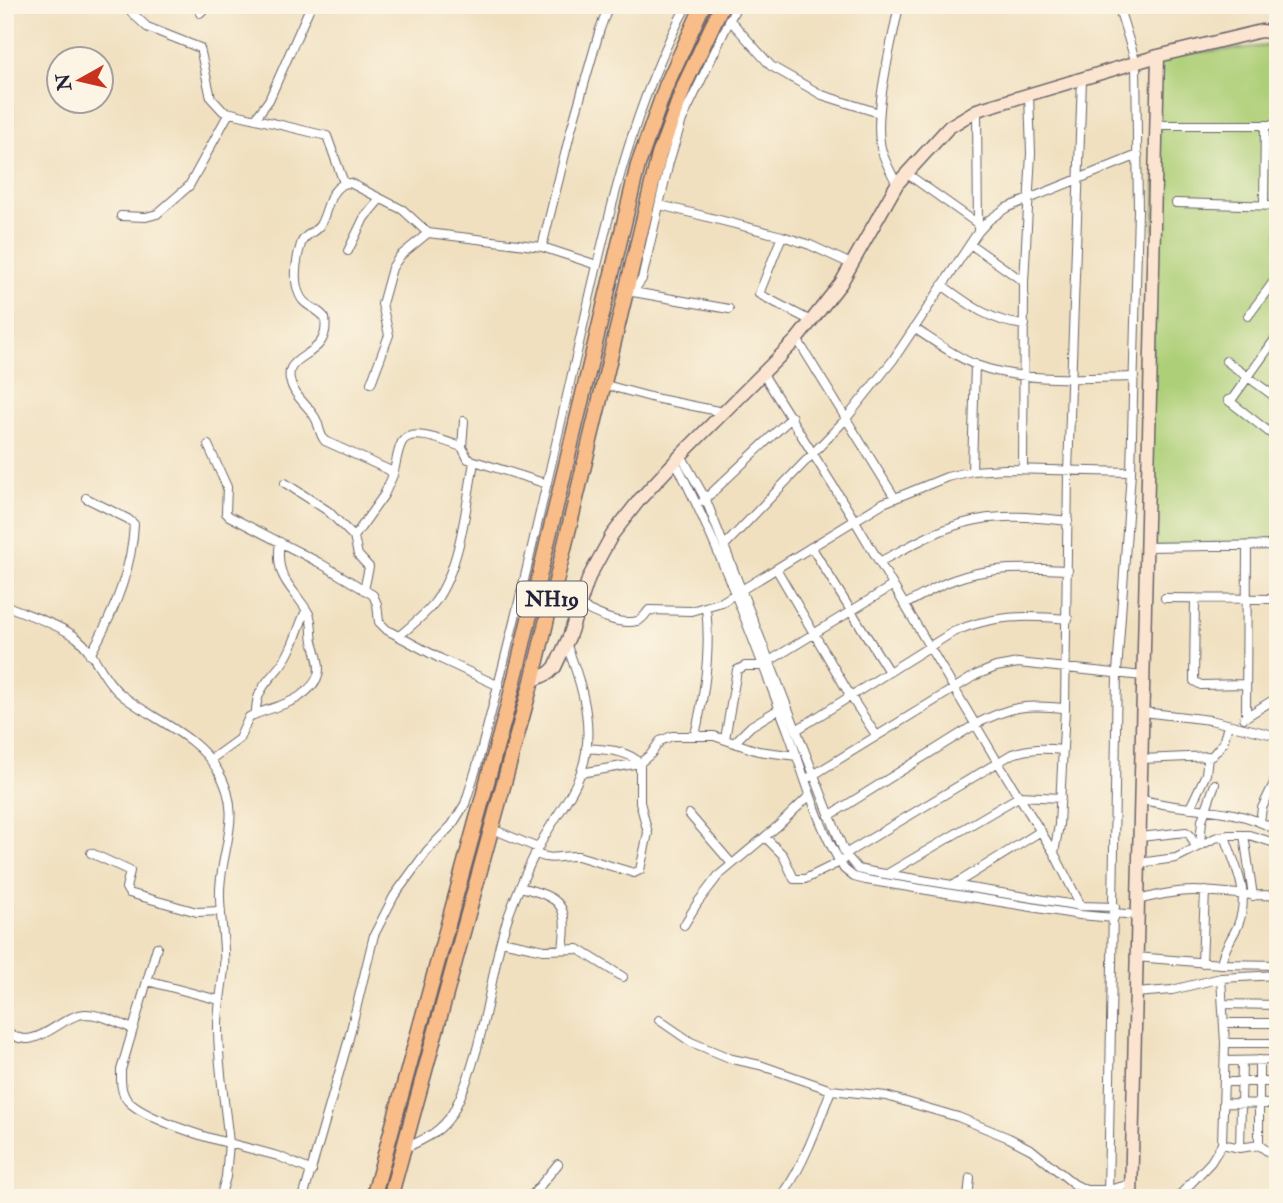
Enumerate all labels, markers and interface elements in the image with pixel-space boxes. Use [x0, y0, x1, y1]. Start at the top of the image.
north arrow [46, 46, 116, 116]
text: N [51, 71, 77, 93]
road number: NH19 [517, 582, 587, 616]

